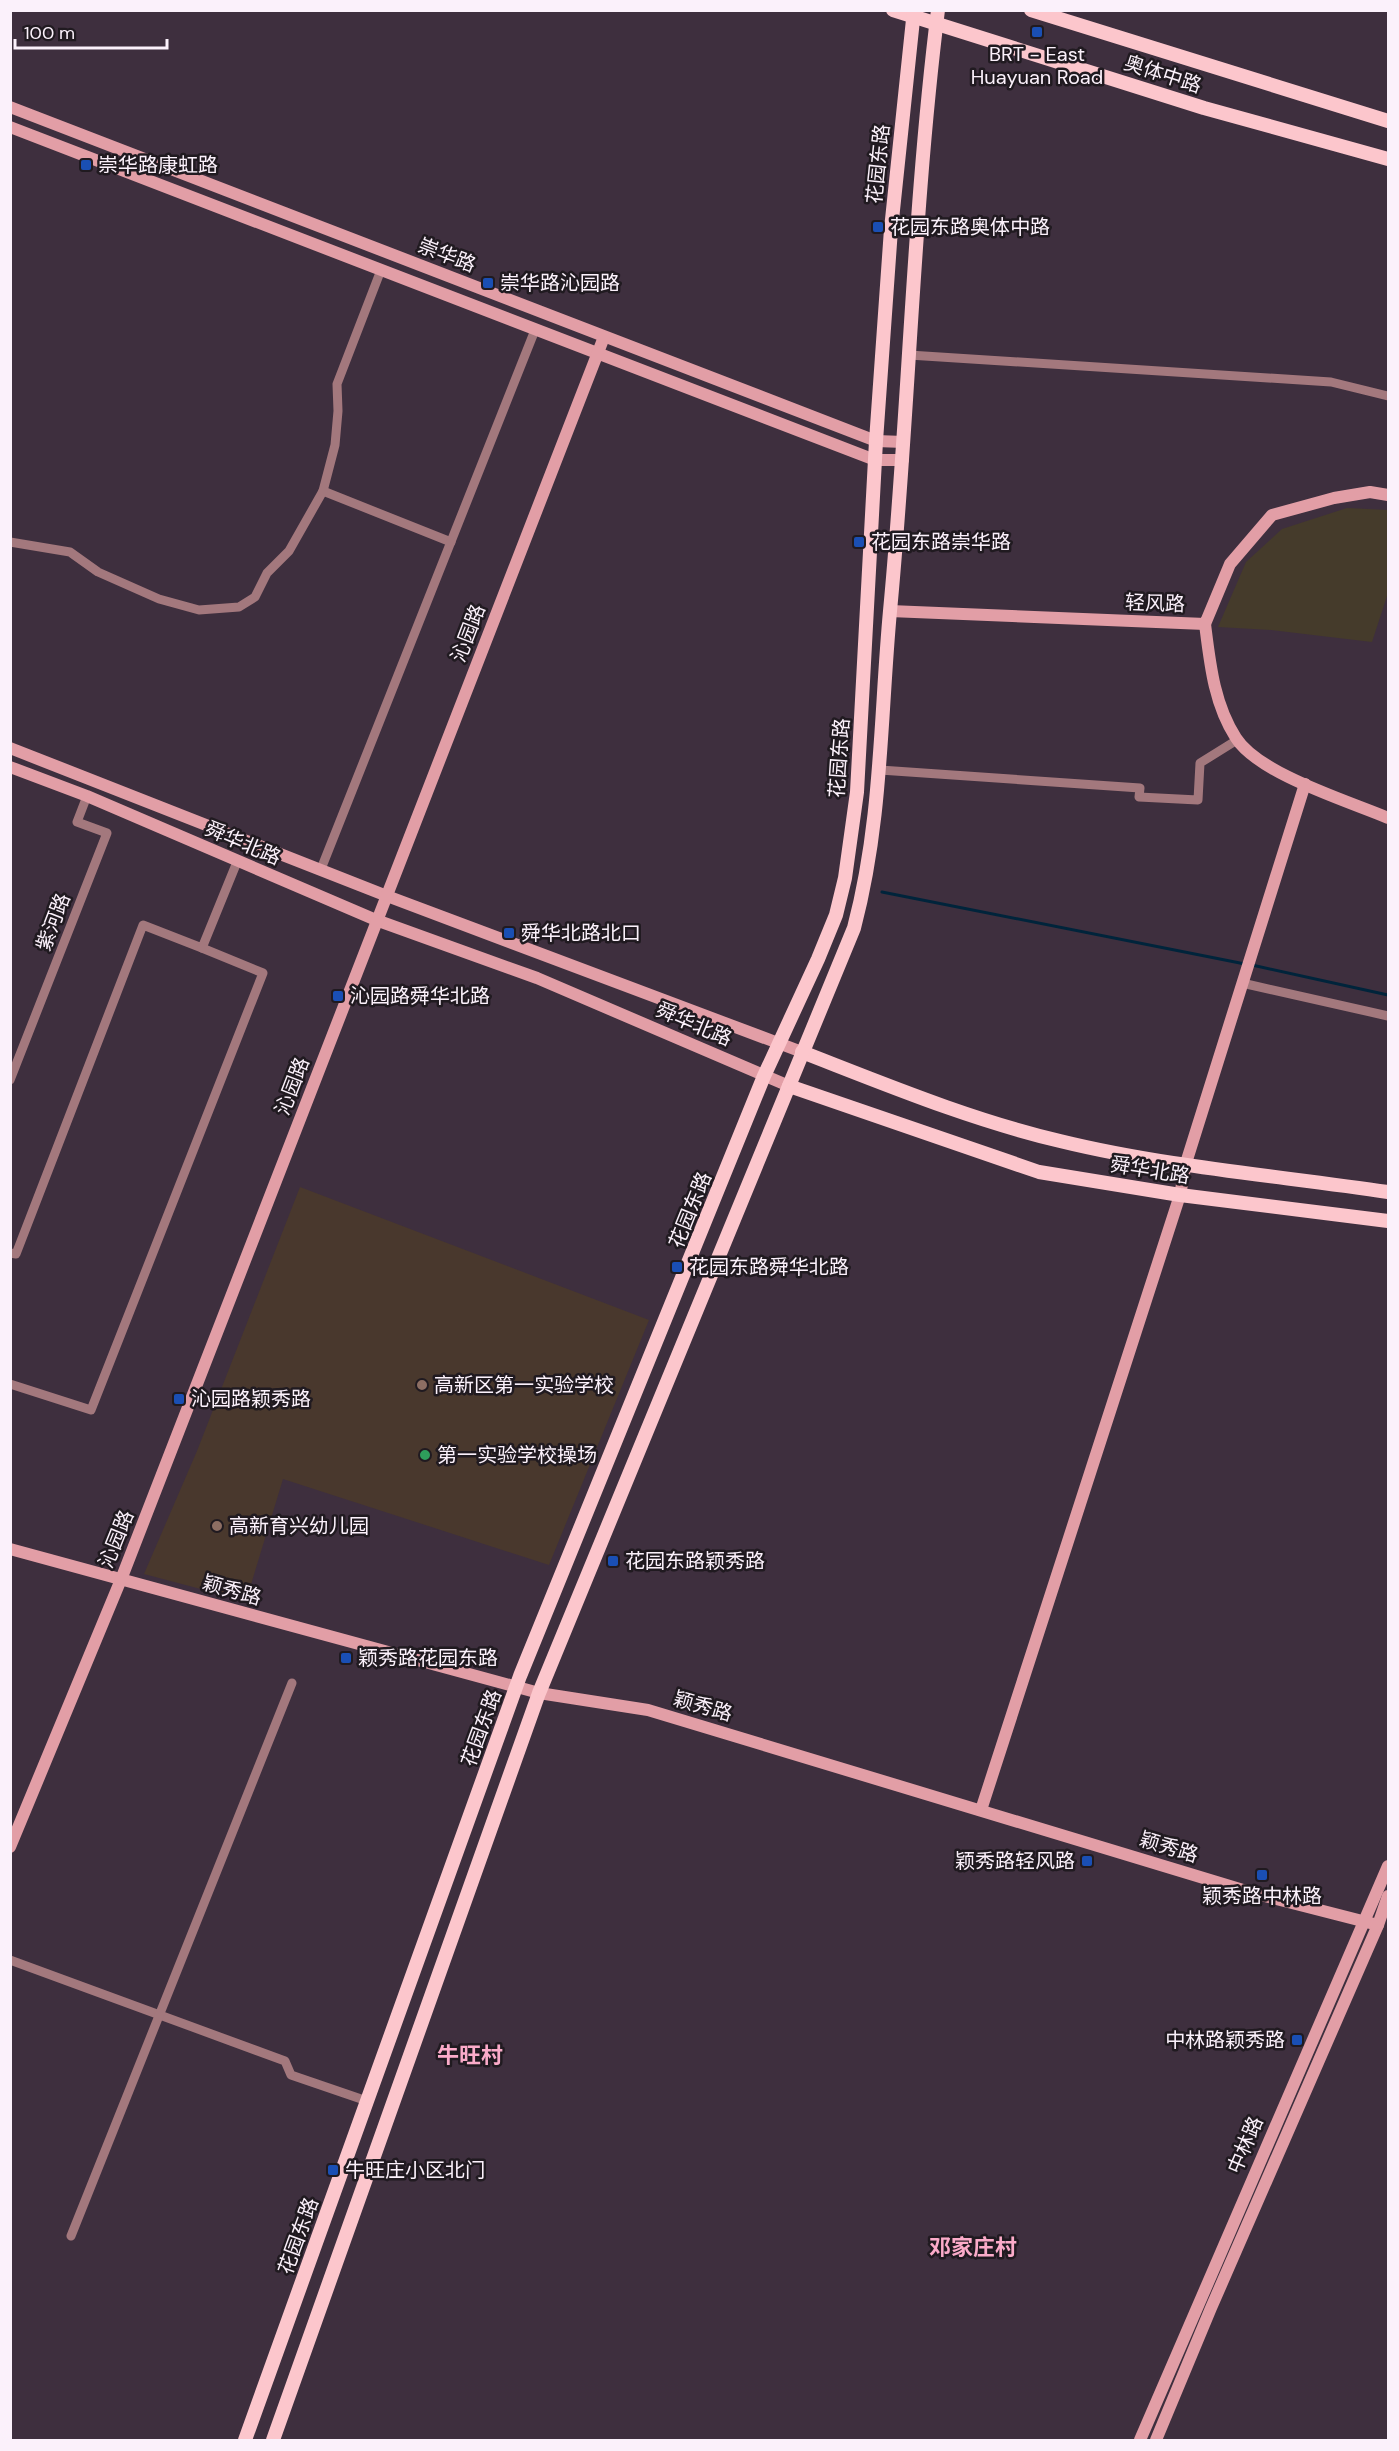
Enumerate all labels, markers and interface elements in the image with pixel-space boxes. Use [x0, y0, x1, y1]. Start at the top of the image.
scale bar [15, 12, 166, 50]
text: 100 m [24, 21, 75, 45]
marker: BRT - East Huayuan Road [1030, 25, 1044, 39]
place label: BRT - East Huayuan Road [971, 41, 1103, 90]
street label: 奥体中路 [1121, 49, 1205, 99]
street label: 花园东路 [861, 123, 895, 205]
place label: 崇华路康虹路 [98, 152, 218, 178]
marker: 崇华路康虹路 [79, 158, 93, 172]
place label: 花园东路奥体中路 [890, 214, 1050, 240]
marker: 花园东路奥体中路 [871, 220, 885, 234]
street label: 崇华路 [414, 232, 480, 278]
place label: 崇华路沁园路 [500, 270, 620, 296]
marker: 崇华路沁园路 [481, 276, 495, 290]
place label: 花园东路崇华路 [871, 529, 1011, 555]
marker: 花园东路崇华路 [852, 535, 866, 549]
street label: 轻风路 [1125, 589, 1185, 617]
street label: 沁园路 [445, 600, 491, 666]
street label: 花园东路 [823, 717, 855, 799]
street label: 舜华北路 [201, 815, 285, 871]
street label: 紫河路 [30, 889, 76, 955]
place label: 舜华北路北口 [521, 920, 641, 946]
marker: 舜华北路北口 [502, 926, 516, 940]
place label: 沁园路舜华北路 [350, 983, 490, 1009]
marker: 沁园路舜华北路 [331, 989, 345, 1003]
street label: 舜华北路 [652, 996, 736, 1052]
street label: 沁园路 [269, 1053, 315, 1119]
street label: 舜华北路 [1108, 1151, 1192, 1189]
street label: 花园东路 [663, 1168, 717, 1252]
place label: 花园东路舜华北路 [689, 1254, 849, 1280]
marker: 花园东路舜华北路 [670, 1260, 684, 1274]
place label: 高新区第一实验学校 [434, 1372, 614, 1398]
marker: 高新区第一实验学校 [415, 1378, 429, 1392]
place label: 沁园路颖秀路 [191, 1386, 311, 1412]
marker: 沁园路颖秀路 [172, 1392, 186, 1406]
place label: 第一实验学校操场 [437, 1442, 597, 1468]
marker: 第一实验学校操场 [418, 1448, 432, 1462]
street label: 沁园路 [93, 1506, 139, 1572]
place label: 高新育兴幼儿园 [229, 1513, 369, 1539]
marker: 高新育兴幼儿园 [210, 1519, 224, 1533]
place label: 花园东路颖秀路 [625, 1548, 765, 1574]
marker: 花园东路颖秀路 [606, 1554, 620, 1568]
street label: 颖秀路 [200, 1569, 264, 1611]
place label: 颖秀路花园东路 [358, 1645, 498, 1671]
marker: 颖秀路花园东路 [339, 1651, 353, 1665]
street label: 颖秀路 [671, 1685, 735, 1727]
street label: 花园东路 [455, 1686, 507, 1770]
street label: 颖秀路 [1137, 1826, 1201, 1868]
place label: 颖秀路轻风路 [955, 1848, 1075, 1874]
marker: 颖秀路轻风路 [1080, 1854, 1094, 1868]
marker: 颖秀路中林路 [1255, 1868, 1269, 1882]
place label: 颖秀路中林路 [1202, 1883, 1322, 1909]
place label: 中林路颖秀路 [1165, 2027, 1285, 2053]
marker: 中林路颖秀路 [1290, 2033, 1304, 2047]
district label: 牛旺村 [437, 2041, 503, 2070]
street label: 中林路 [1221, 2112, 1269, 2178]
place label: 牛旺庄小区北门 [345, 2157, 485, 2183]
marker: 牛旺庄小区北门 [326, 2163, 340, 2177]
street label: 花园东路 [272, 2194, 324, 2278]
district label: 邓家庄村 [929, 2233, 1017, 2262]

